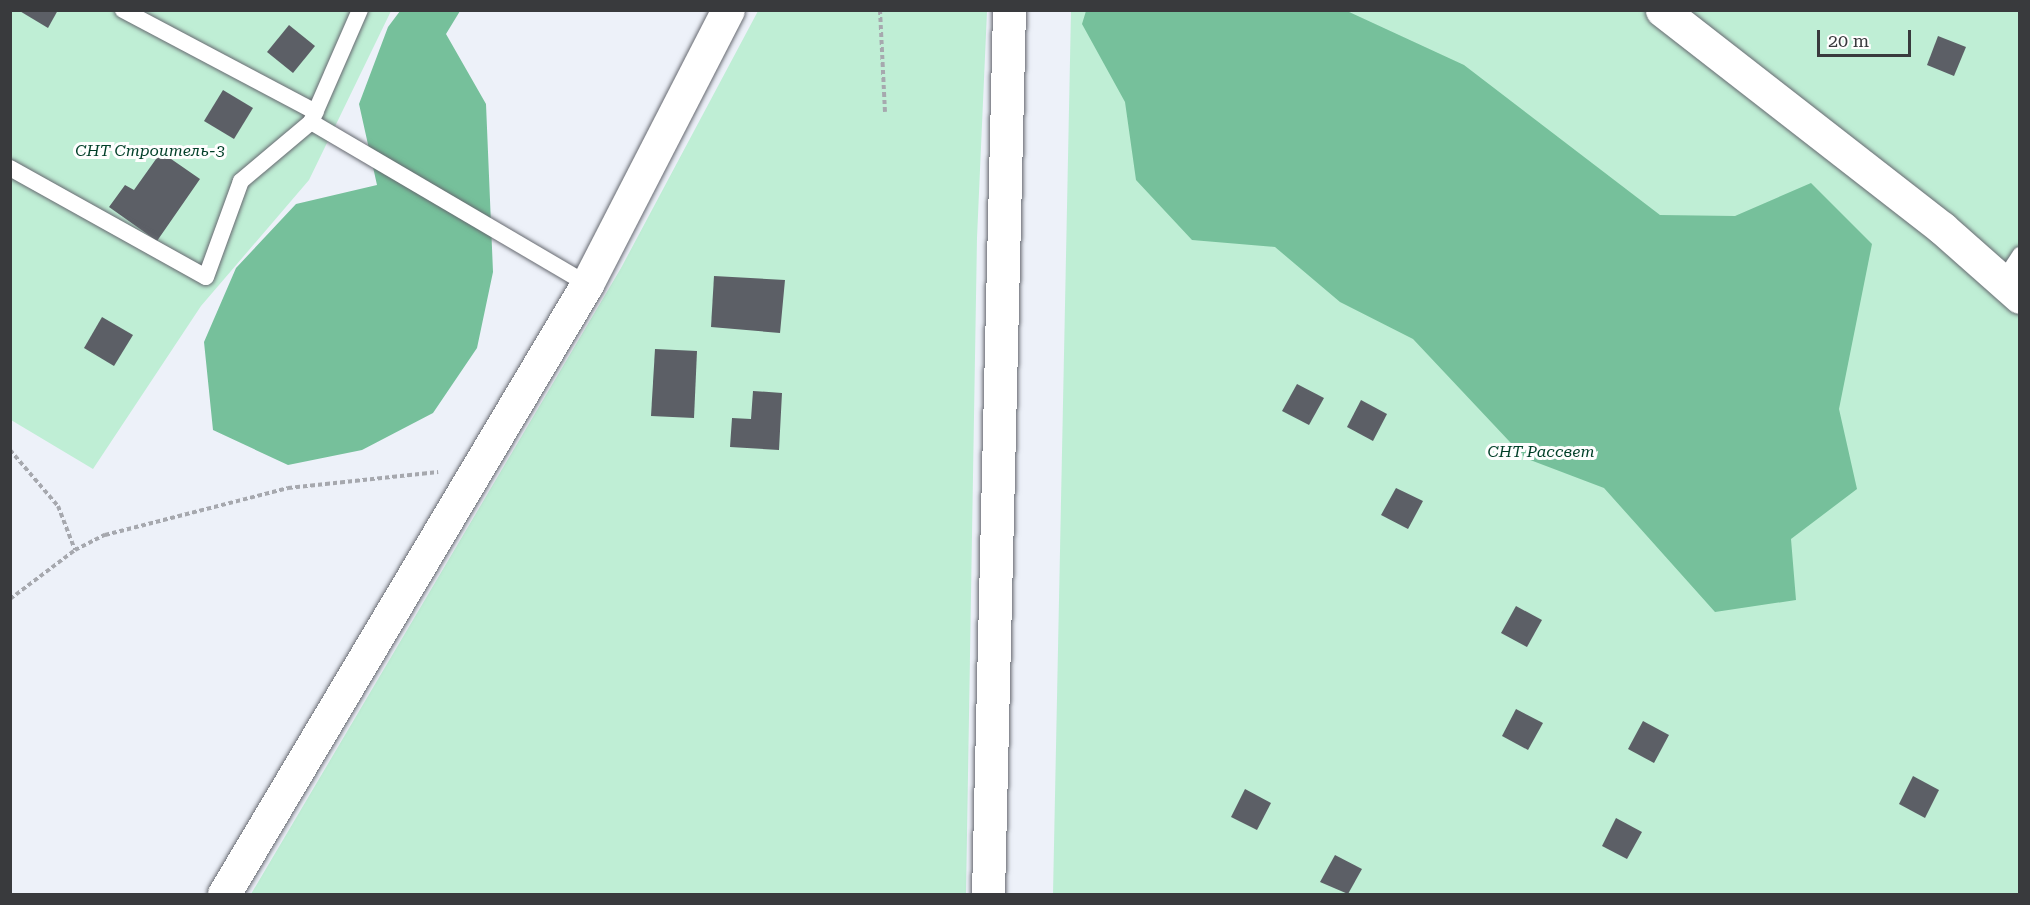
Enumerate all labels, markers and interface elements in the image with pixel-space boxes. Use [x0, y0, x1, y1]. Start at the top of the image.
scale bar [1820, 18, 1914, 56]
text: 20 m [1828, 30, 1869, 51]
park label: СНТ Строитель-3 [75, 141, 225, 161]
park label: СНТ Рассвет [1487, 442, 1595, 462]

